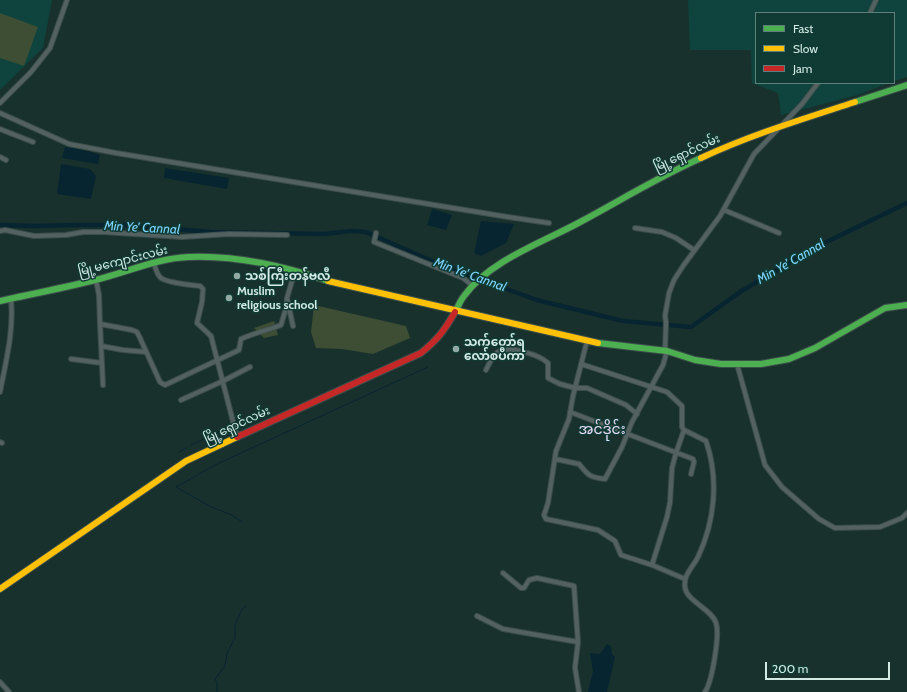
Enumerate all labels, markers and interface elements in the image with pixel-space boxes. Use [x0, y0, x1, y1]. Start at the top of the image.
legend [755, 12, 895, 84]
text: Fast [793, 21, 813, 36]
text: Slow [793, 41, 818, 56]
text: Jam [793, 61, 812, 76]
street label: မြို့ရှောင်လမ်း [652, 131, 722, 175]
water label: Min Ye' Cannal [104, 218, 180, 238]
water label: Min Ye' Cannal [754, 236, 828, 288]
street label: မြို့မကျောင်းလမ်း [77, 243, 169, 279]
water label: Min Ye' Cannal [432, 255, 508, 295]
place label: သစ်ကြီးတန်ဗလီ [245, 269, 330, 283]
marker: သစ်ကြီးတန်ဗလီ [232, 271, 242, 281]
place label: Muslim religious school [237, 284, 317, 312]
marker: Muslim religious school [224, 293, 234, 303]
place label: သက်တော်ရ လော်စပီကာ [464, 335, 525, 363]
marker: သက်တော်ရ လော်စပီကာ [451, 344, 461, 354]
street label: မြို့ရှောင်လမ်း [202, 403, 272, 447]
district label: အင်ဒိုင်း [579, 422, 625, 438]
scale bar [767, 654, 892, 680]
text: 200 m [772, 661, 808, 676]

